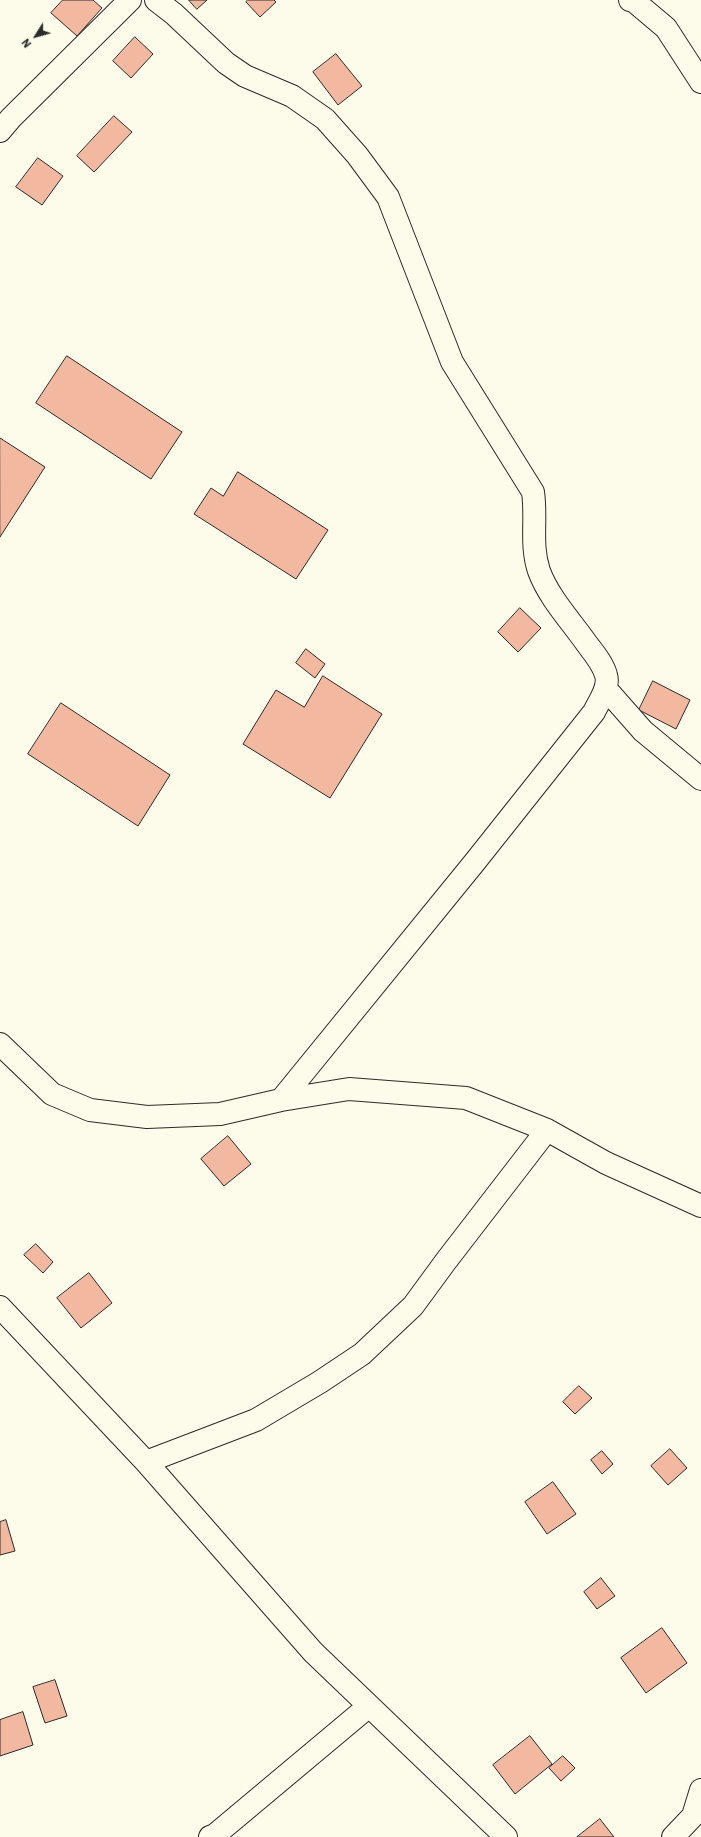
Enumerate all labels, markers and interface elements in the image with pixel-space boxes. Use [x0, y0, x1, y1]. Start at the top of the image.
north arrow [16, 16, 56, 56]
text: N [18, 36, 34, 51]

